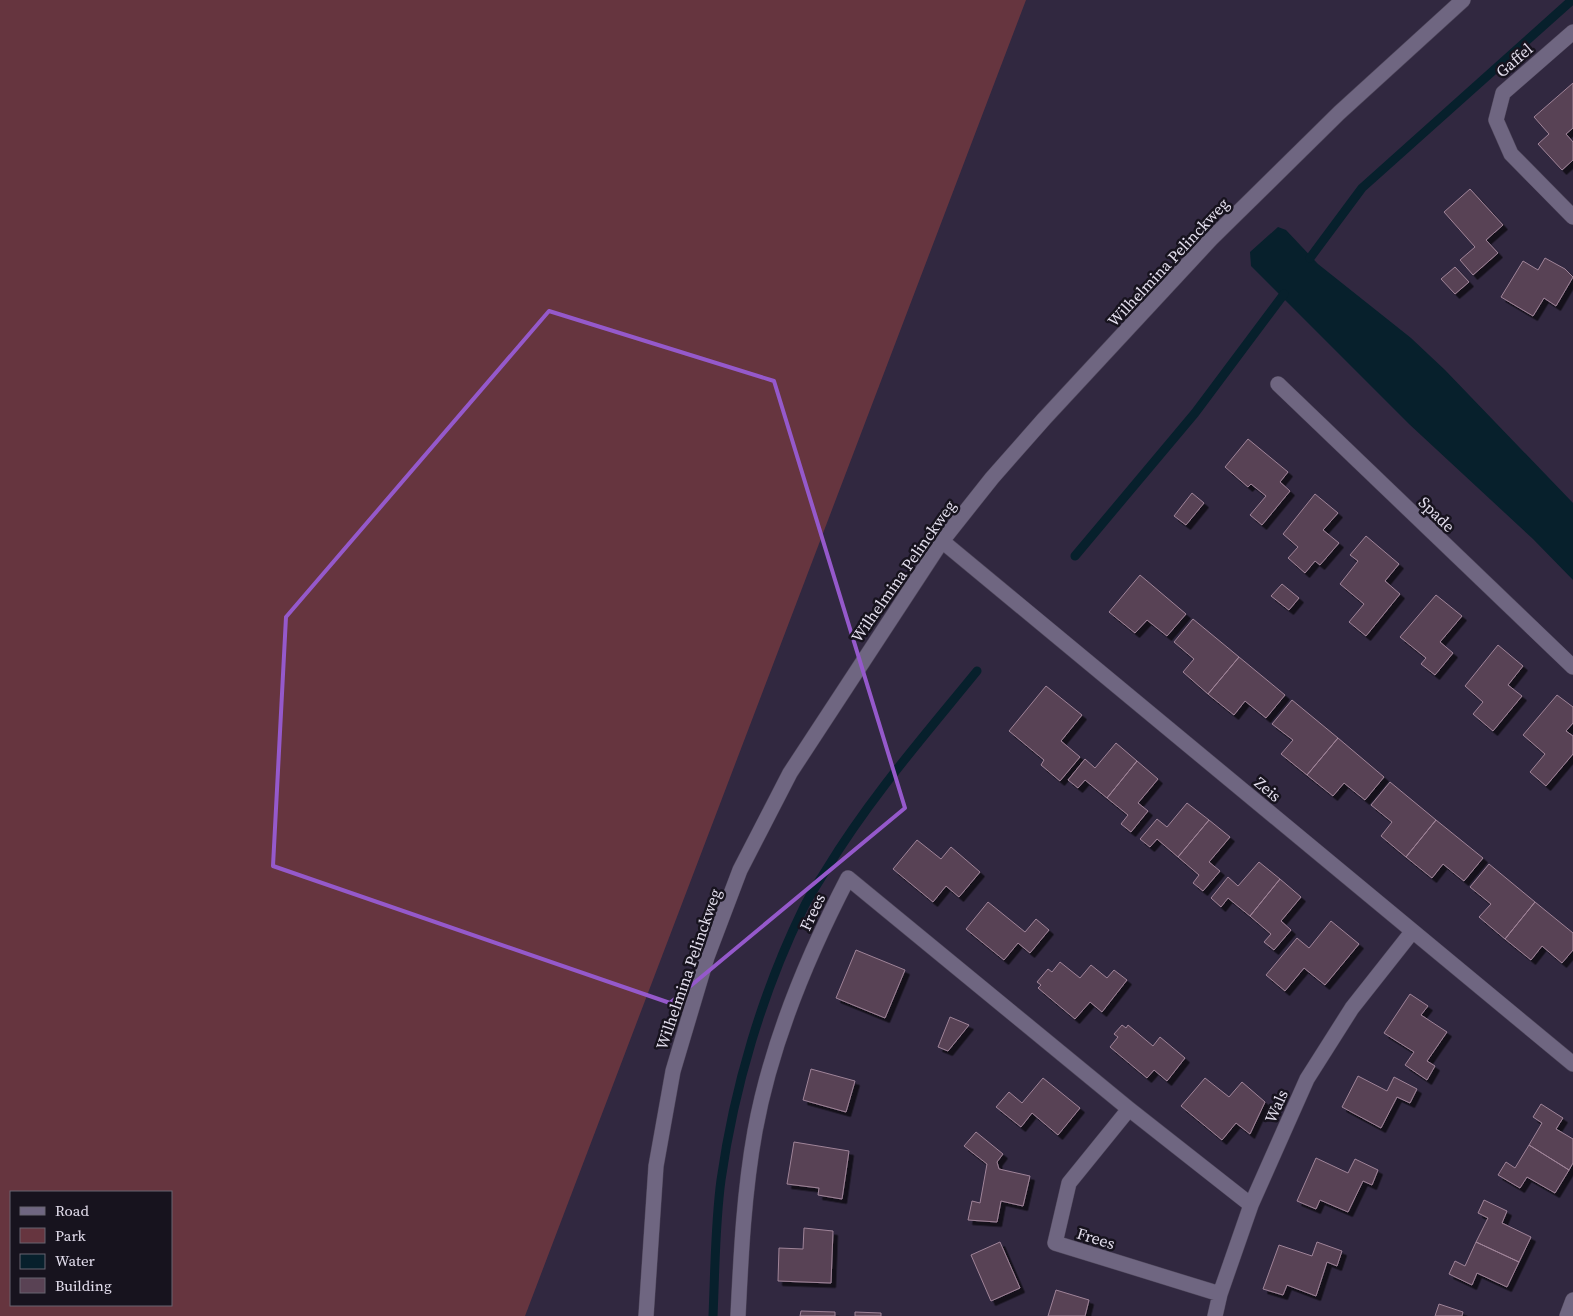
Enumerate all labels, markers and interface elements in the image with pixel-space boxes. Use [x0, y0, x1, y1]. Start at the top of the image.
street label: Gaffel [1491, 38, 1537, 82]
street label: Wilhelmina Pelinckweg [1102, 193, 1234, 331]
street label: Spade [1414, 491, 1460, 537]
street label: Wilhelmina Pelinckweg [846, 496, 960, 646]
street label: Zeis [1250, 771, 1286, 807]
street label: Wilhelmina Pelinckweg [650, 886, 726, 1052]
street label: Frees [794, 890, 830, 934]
street label: Wals [1259, 1086, 1293, 1126]
legend [10, 1191, 172, 1306]
text: Road [55, 1200, 89, 1221]
street label: Frees [1074, 1222, 1118, 1254]
text: Park [55, 1225, 87, 1246]
text: Water [55, 1250, 96, 1271]
text: Building [55, 1275, 112, 1296]

